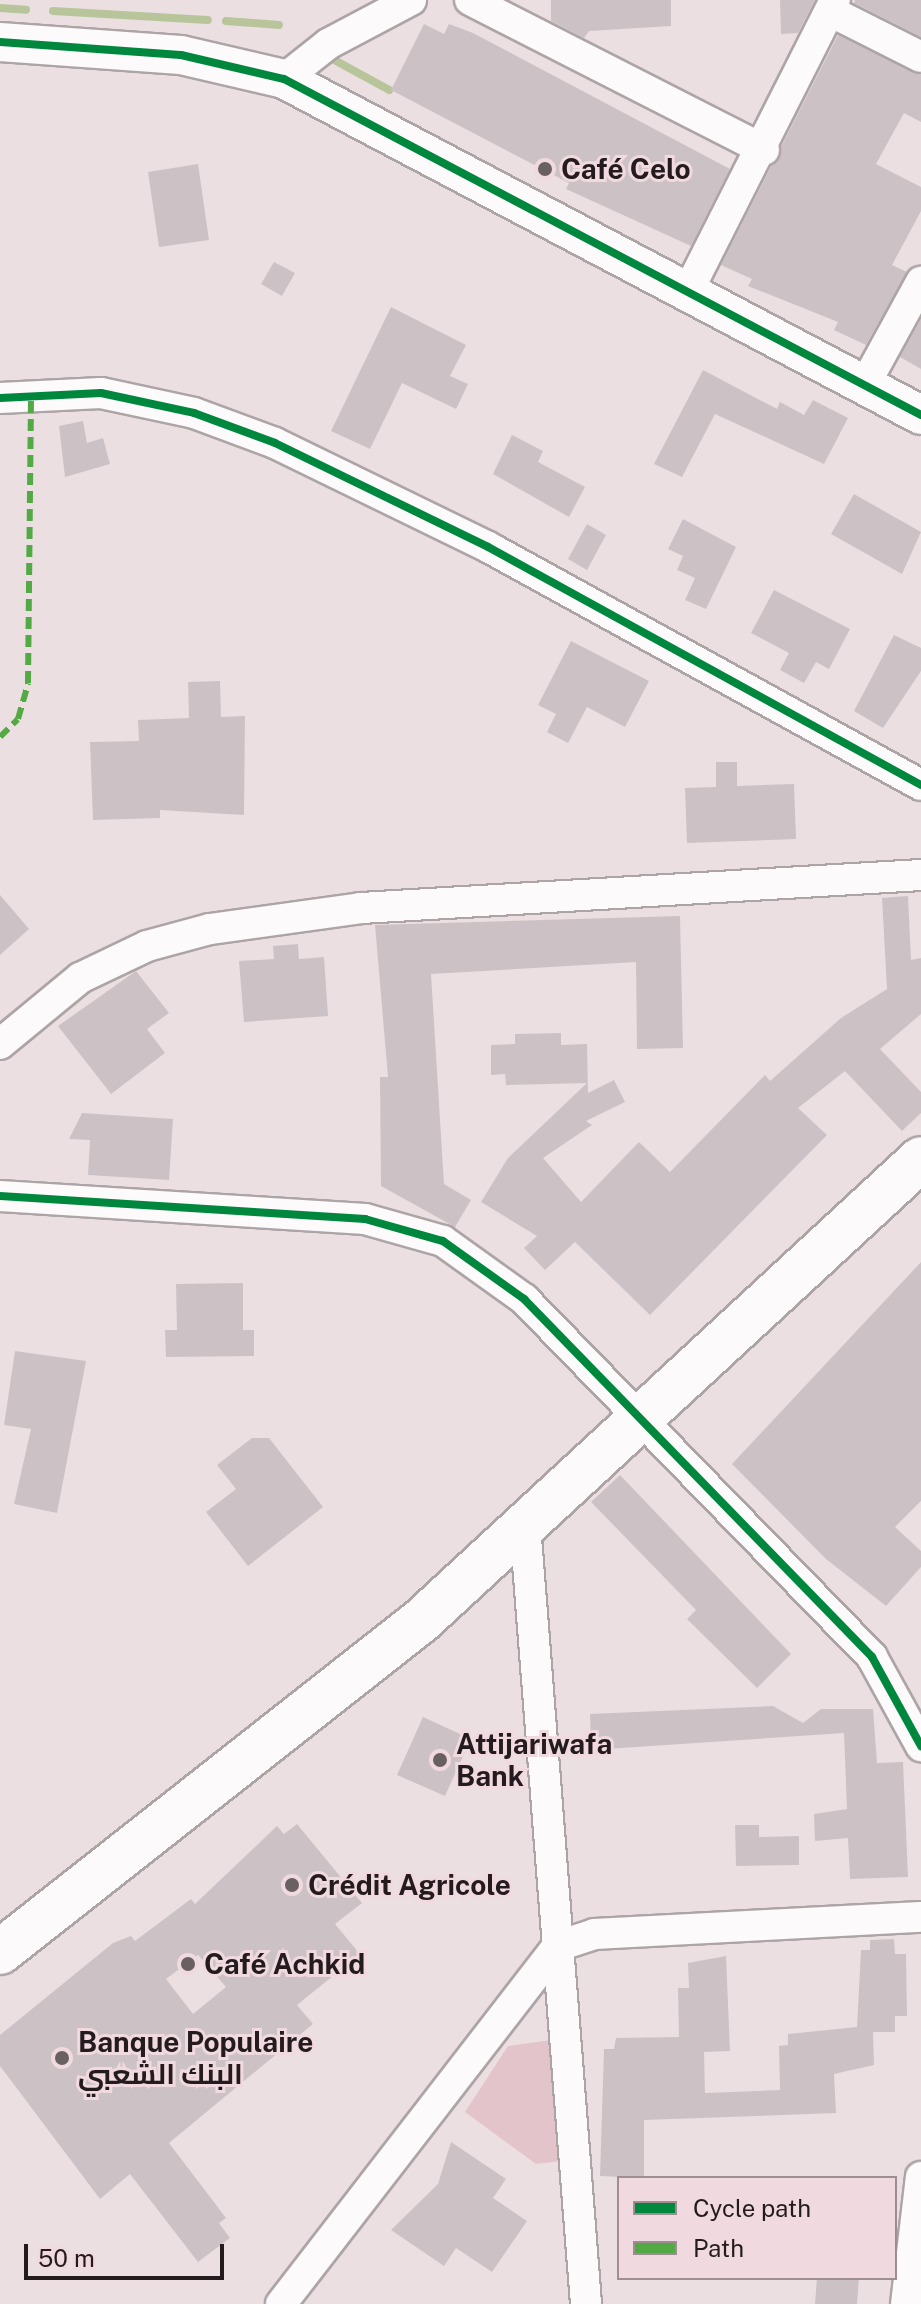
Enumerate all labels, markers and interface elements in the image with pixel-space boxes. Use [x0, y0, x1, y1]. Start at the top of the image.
place label: Café Celo [561, 152, 691, 186]
marker: Café Celo [536, 160, 554, 178]
place label: Attijariwafa Bank [456, 1727, 612, 1793]
marker: Attijariwafa Bank [431, 1751, 449, 1769]
place label: Crédit Agricole [308, 1868, 511, 1902]
marker: Crédit Agricole [283, 1876, 301, 1894]
place label: Café Achkid [204, 1947, 365, 1981]
marker: Café Achkid [179, 1955, 197, 1973]
place label: Banque Populaire البنك الشعبي [78, 2025, 313, 2091]
marker: Banque Populaire البنك الشعبي [53, 2049, 71, 2067]
legend [617, 2176, 897, 2280]
text: Cycle path [693, 2194, 811, 2222]
scale bar [28, 2228, 228, 2278]
text: Path [693, 2234, 744, 2262]
text: 50 m [38, 2244, 95, 2272]

